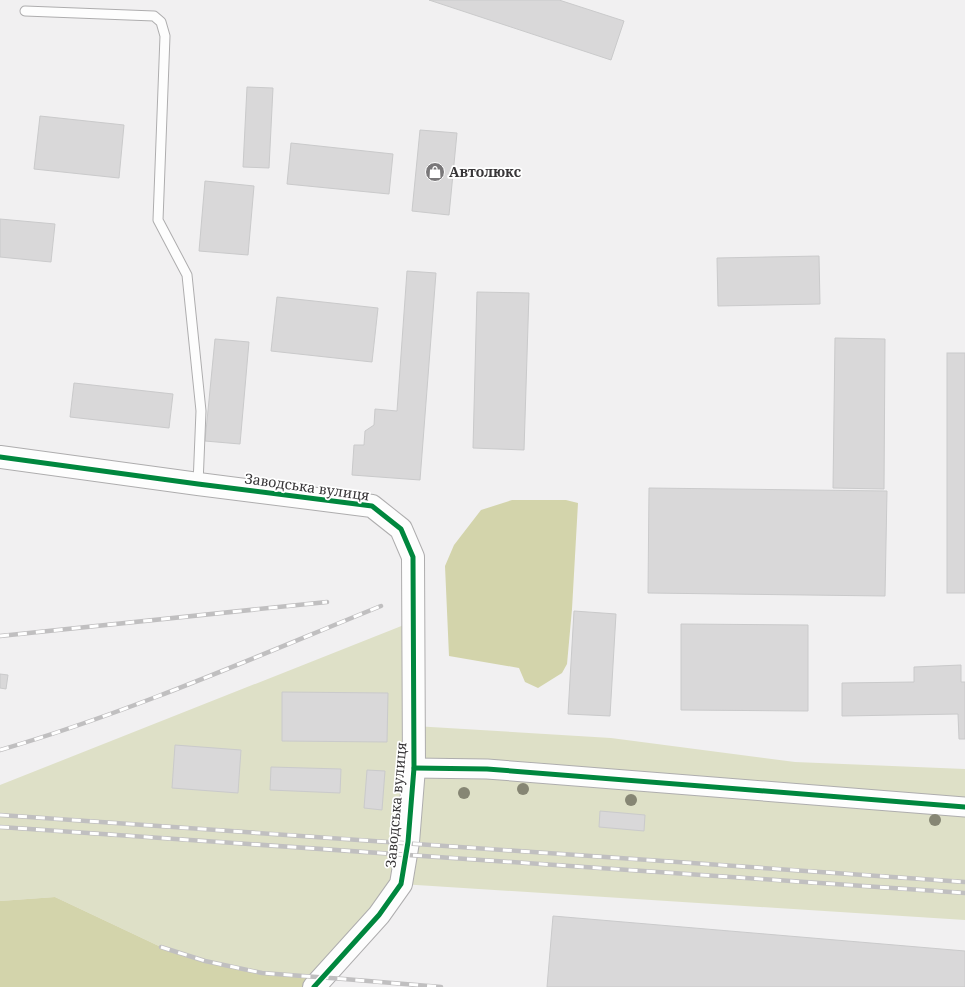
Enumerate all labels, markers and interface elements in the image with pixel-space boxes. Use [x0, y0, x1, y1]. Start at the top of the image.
shop icon: Автолюкс [424, 161, 446, 183]
place label: Автолюкс [449, 162, 521, 181]
street label: Заводська вулиця [243, 468, 371, 505]
street label: Заводська вулиця [381, 741, 410, 869]

